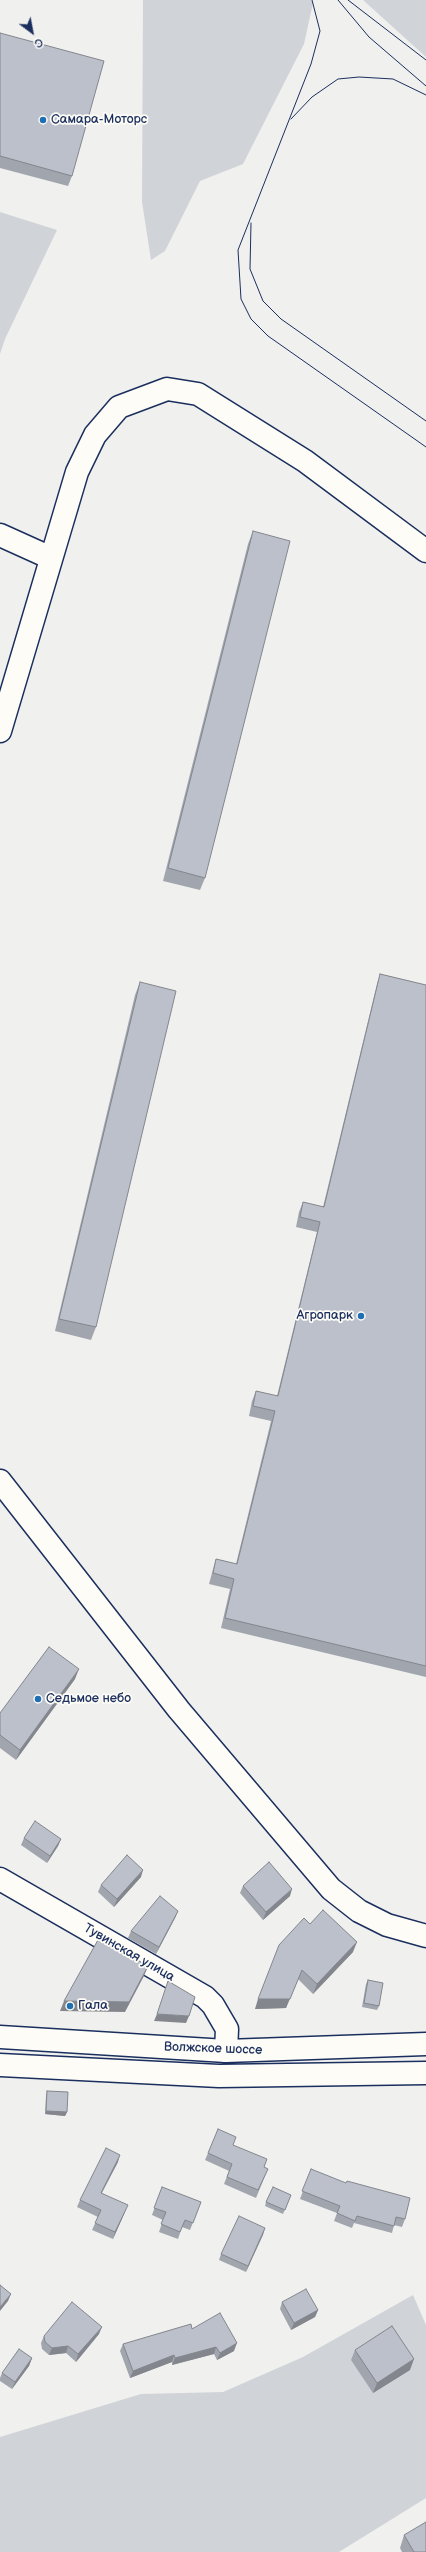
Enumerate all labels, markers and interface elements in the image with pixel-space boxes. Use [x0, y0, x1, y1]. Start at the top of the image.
north arrow [12, 12, 52, 52]
text: С [32, 35, 45, 50]
place label: Самара-Моторс [51, 112, 147, 128]
marker: Самара-Моторс [38, 115, 48, 125]
place label: Агропарк [296, 1308, 353, 1324]
marker: Агропарк [356, 1311, 366, 1321]
place label: Седьмое небо [46, 1691, 131, 1707]
marker: Седьмое небо [33, 1694, 43, 1704]
street label: Тувинская улица [81, 1921, 177, 1985]
place label: Гала [78, 1998, 108, 2014]
marker: Гала [65, 2001, 75, 2011]
street label: Волжское шоссе [163, 2039, 263, 2059]

